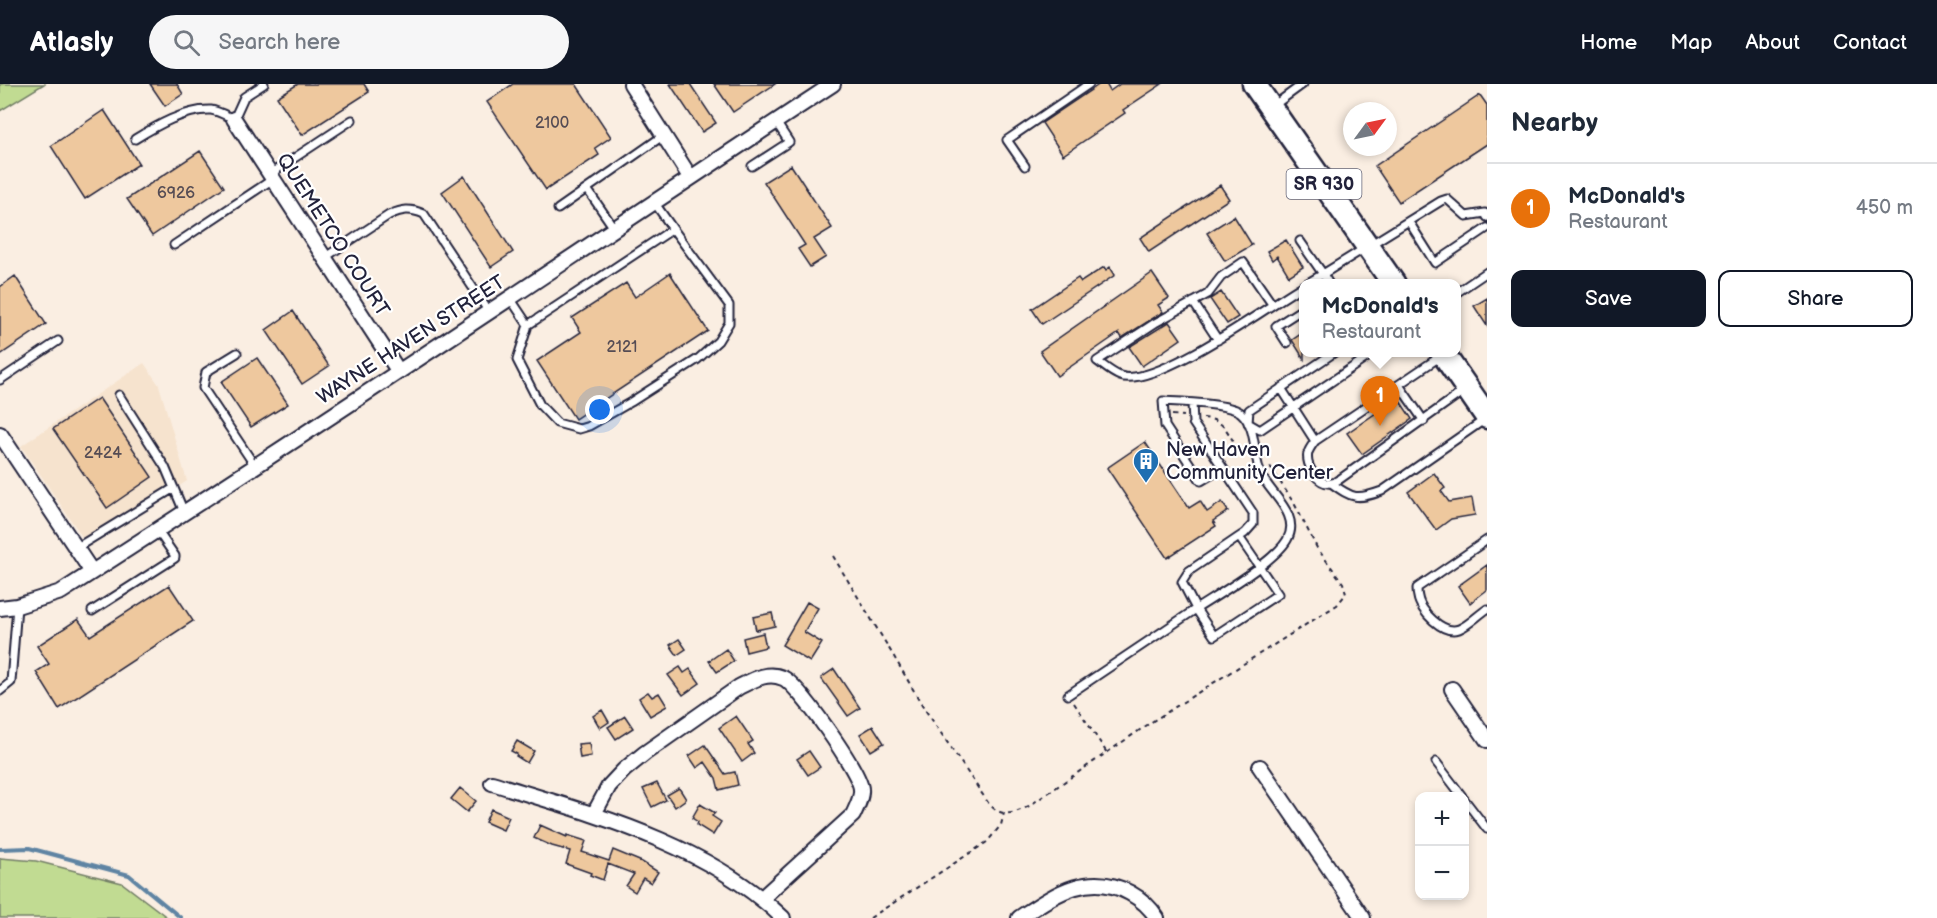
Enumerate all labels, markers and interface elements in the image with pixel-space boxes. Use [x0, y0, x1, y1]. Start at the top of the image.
search box [149, 15, 569, 69]
text: Atlasly [30, 26, 113, 59]
icon: search [170, 26, 203, 59]
text: Search here [218, 29, 340, 56]
text: Home [1580, 30, 1637, 55]
text: Map [1670, 30, 1712, 55]
text: About [1745, 30, 1800, 55]
text: Contact [1833, 30, 1907, 55]
north arrow [1343, 102, 1397, 156]
text: Nearby [1511, 108, 1598, 139]
house number: 2100 [535, 114, 569, 133]
street label: QUEMETCO COURT [271, 149, 395, 321]
road number: SR 930 [1286, 169, 1362, 199]
text: McDonald's [1568, 183, 1685, 210]
house number: 6926 [157, 184, 195, 203]
text: 1 [1526, 196, 1535, 220]
text: 450 m [1856, 196, 1913, 220]
text: Restaurant [1568, 210, 1668, 234]
street label: WAYNE HAVEN STREET [312, 270, 510, 410]
button: Save [1511, 270, 1706, 327]
button: Share [1718, 270, 1913, 327]
popup [1299, 279, 1461, 357]
text: McDonald's [1321, 293, 1439, 320]
text: Restaurant [1321, 320, 1421, 344]
house number: 2121 [607, 338, 637, 357]
pin: 1 [1360, 376, 1400, 426]
your location [585, 395, 614, 424]
place label: New Haven Community Center [1166, 438, 1334, 485]
house number: 2424 [84, 444, 122, 463]
building icon: New Haven Community Center [1131, 446, 1161, 484]
map controls [1415, 792, 1469, 900]
button: + [1415, 792, 1469, 846]
button: − [1415, 846, 1469, 900]

